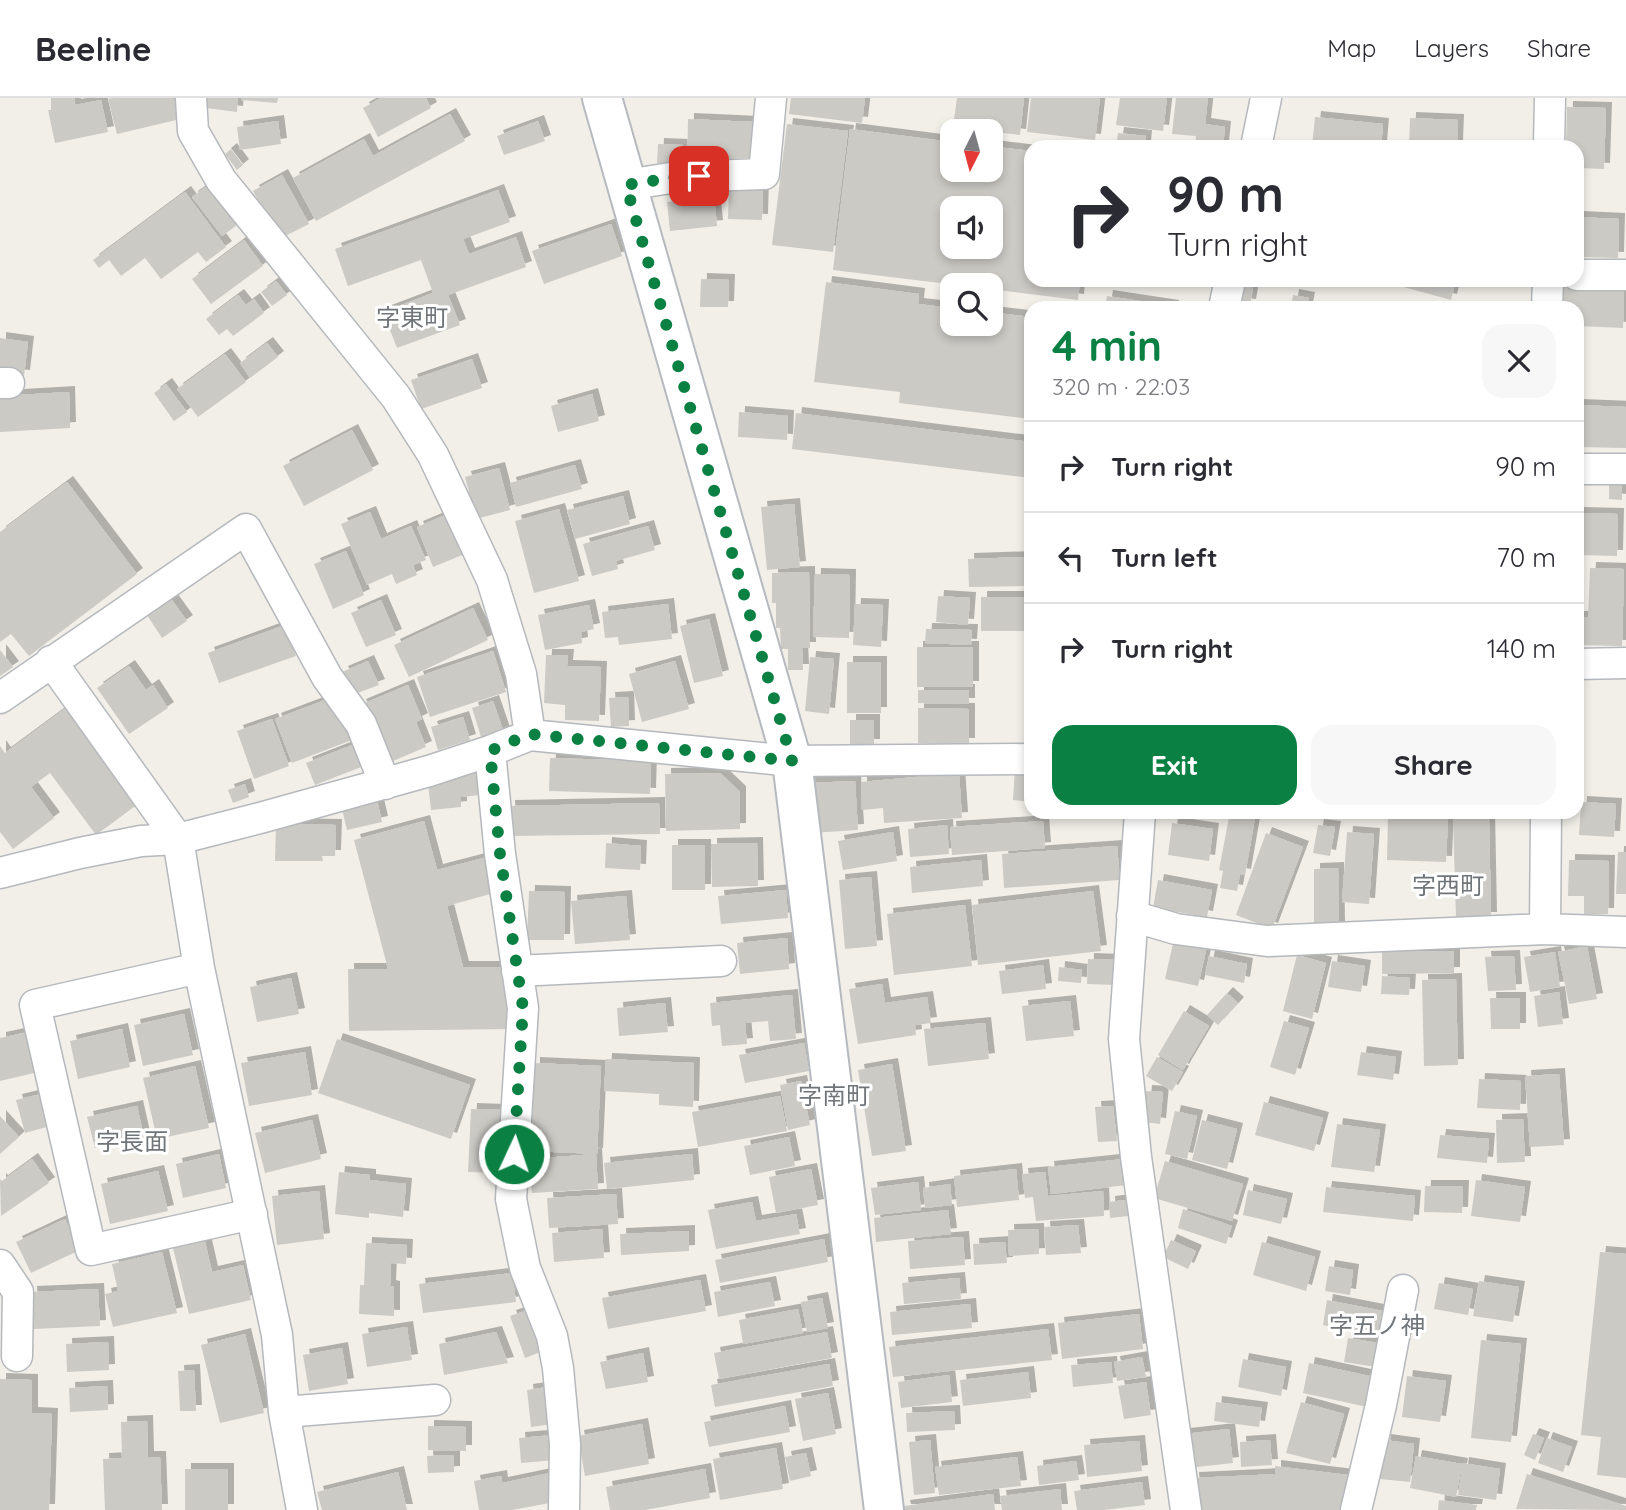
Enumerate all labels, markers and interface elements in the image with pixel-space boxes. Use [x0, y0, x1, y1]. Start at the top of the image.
text: Beeline [35, 28, 151, 69]
text: Map [1327, 33, 1376, 63]
text: Layers [1414, 33, 1489, 63]
text: Share [1527, 33, 1591, 63]
north arrow [940, 119, 1003, 182]
map controls [940, 119, 1003, 336]
pin [669, 146, 729, 206]
icon: arrive [680, 157, 718, 195]
text: 90 m [1167, 163, 1284, 224]
icon: right [1052, 168, 1143, 259]
button: sound [940, 196, 1003, 259]
text: Turn right [1167, 224, 1308, 264]
button: search [940, 273, 1003, 336]
district label: 字東町 [376, 302, 448, 332]
text: 4 min [1052, 319, 1162, 372]
button: close [1482, 324, 1556, 398]
text: 320 m · 22:03 [1052, 372, 1190, 401]
icon: right [1052, 448, 1090, 486]
text: Turn right [1111, 450, 1233, 483]
text: 90 m [1495, 450, 1556, 483]
icon: left [1052, 539, 1090, 577]
text: Turn left [1111, 541, 1218, 574]
text: 70 m [1496, 541, 1556, 574]
icon: right [1052, 630, 1090, 668]
text: Turn right [1111, 632, 1233, 665]
text: 140 m [1487, 632, 1556, 665]
button: Exit [1052, 725, 1297, 805]
button: Share [1311, 725, 1556, 805]
district label: 字西町 [1412, 870, 1484, 900]
district label: 字南町 [798, 1080, 870, 1110]
position arrow [477, 1117, 551, 1191]
district label: 字長面 [96, 1126, 168, 1156]
district label: 字五ノ神 [1329, 1310, 1425, 1340]

